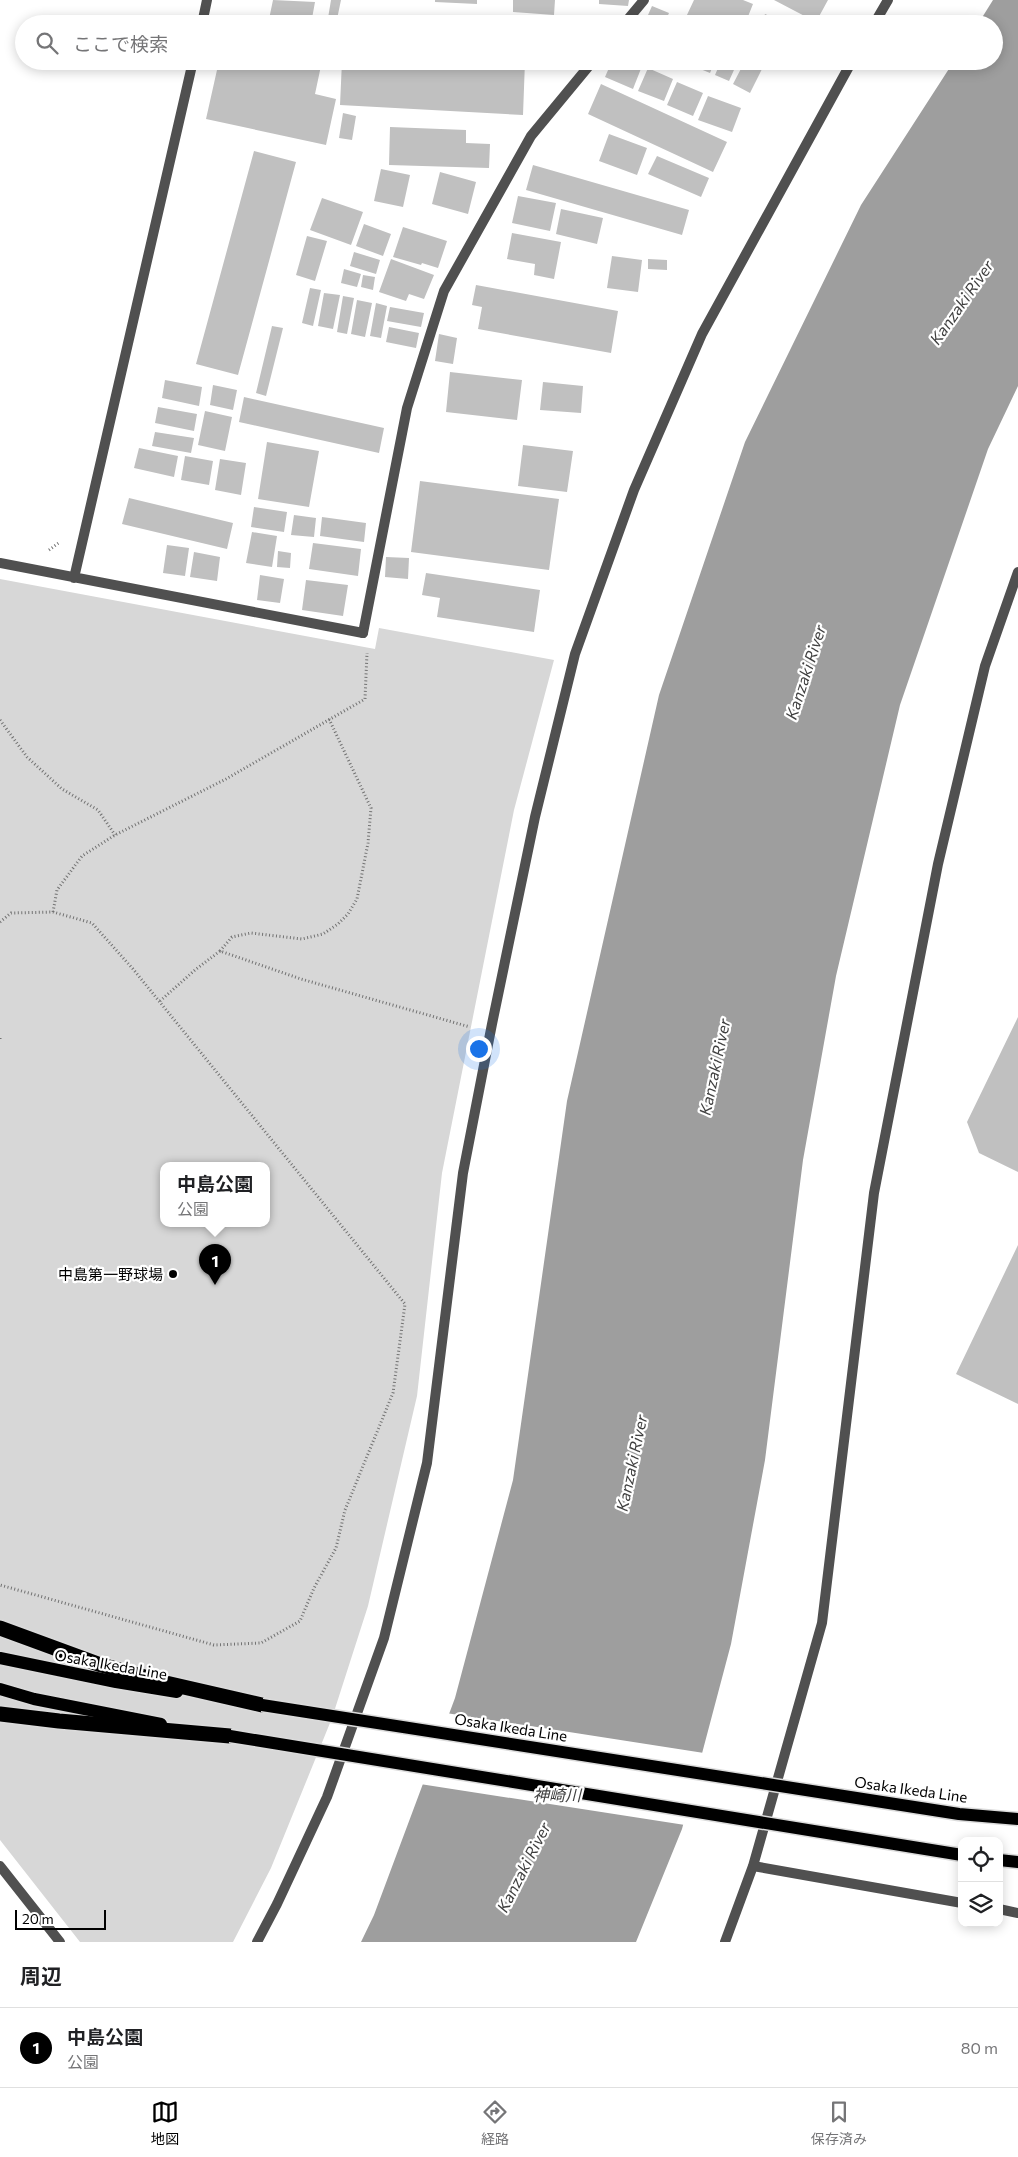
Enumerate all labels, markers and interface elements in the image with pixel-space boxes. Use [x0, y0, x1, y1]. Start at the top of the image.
search box [15, 15, 1003, 70]
icon: search [33, 29, 61, 57]
text: ここで検索 [73, 32, 168, 55]
water label: Kanzaki River [925, 256, 997, 348]
water label: Kanzaki River [781, 622, 829, 722]
water label: Kanzaki River [695, 1016, 734, 1117]
your location [466, 1036, 492, 1062]
popup [160, 1162, 270, 1227]
text: 中島公園 [177, 1172, 253, 1195]
text: 公園 [177, 1199, 209, 1218]
pin: 1 [199, 1244, 231, 1285]
place label: 中島第一野球場 [58, 1265, 163, 1283]
marker: 中島第一野球場 [167, 1268, 179, 1280]
water label: Kanzaki River [612, 1412, 651, 1513]
street label: Osaka Ikeda Line [53, 1645, 169, 1683]
street label: Osaka Ikeda Line [453, 1709, 569, 1745]
street label: Osaka Ikeda Line [853, 1772, 969, 1806]
water label: 神崎川 [533, 1785, 583, 1804]
water label: Kanzaki River [492, 1818, 554, 1915]
map controls [958, 1837, 1003, 1927]
button: locate [958, 1837, 1003, 1882]
button: layers [958, 1882, 1003, 1927]
scale bar [15, 1907, 106, 1930]
text: 20 m [22, 1910, 54, 1927]
text: 周辺 [20, 1963, 62, 1988]
text: 中島公園 [67, 2025, 143, 2048]
text: 1 [32, 2038, 40, 2057]
text: 80 m [961, 2038, 998, 2057]
text: 公園 [67, 2052, 99, 2071]
tab: 地図 [151, 2098, 179, 2148]
tab: 経路 [481, 2098, 509, 2148]
tab: 保存済み [811, 2098, 867, 2148]

